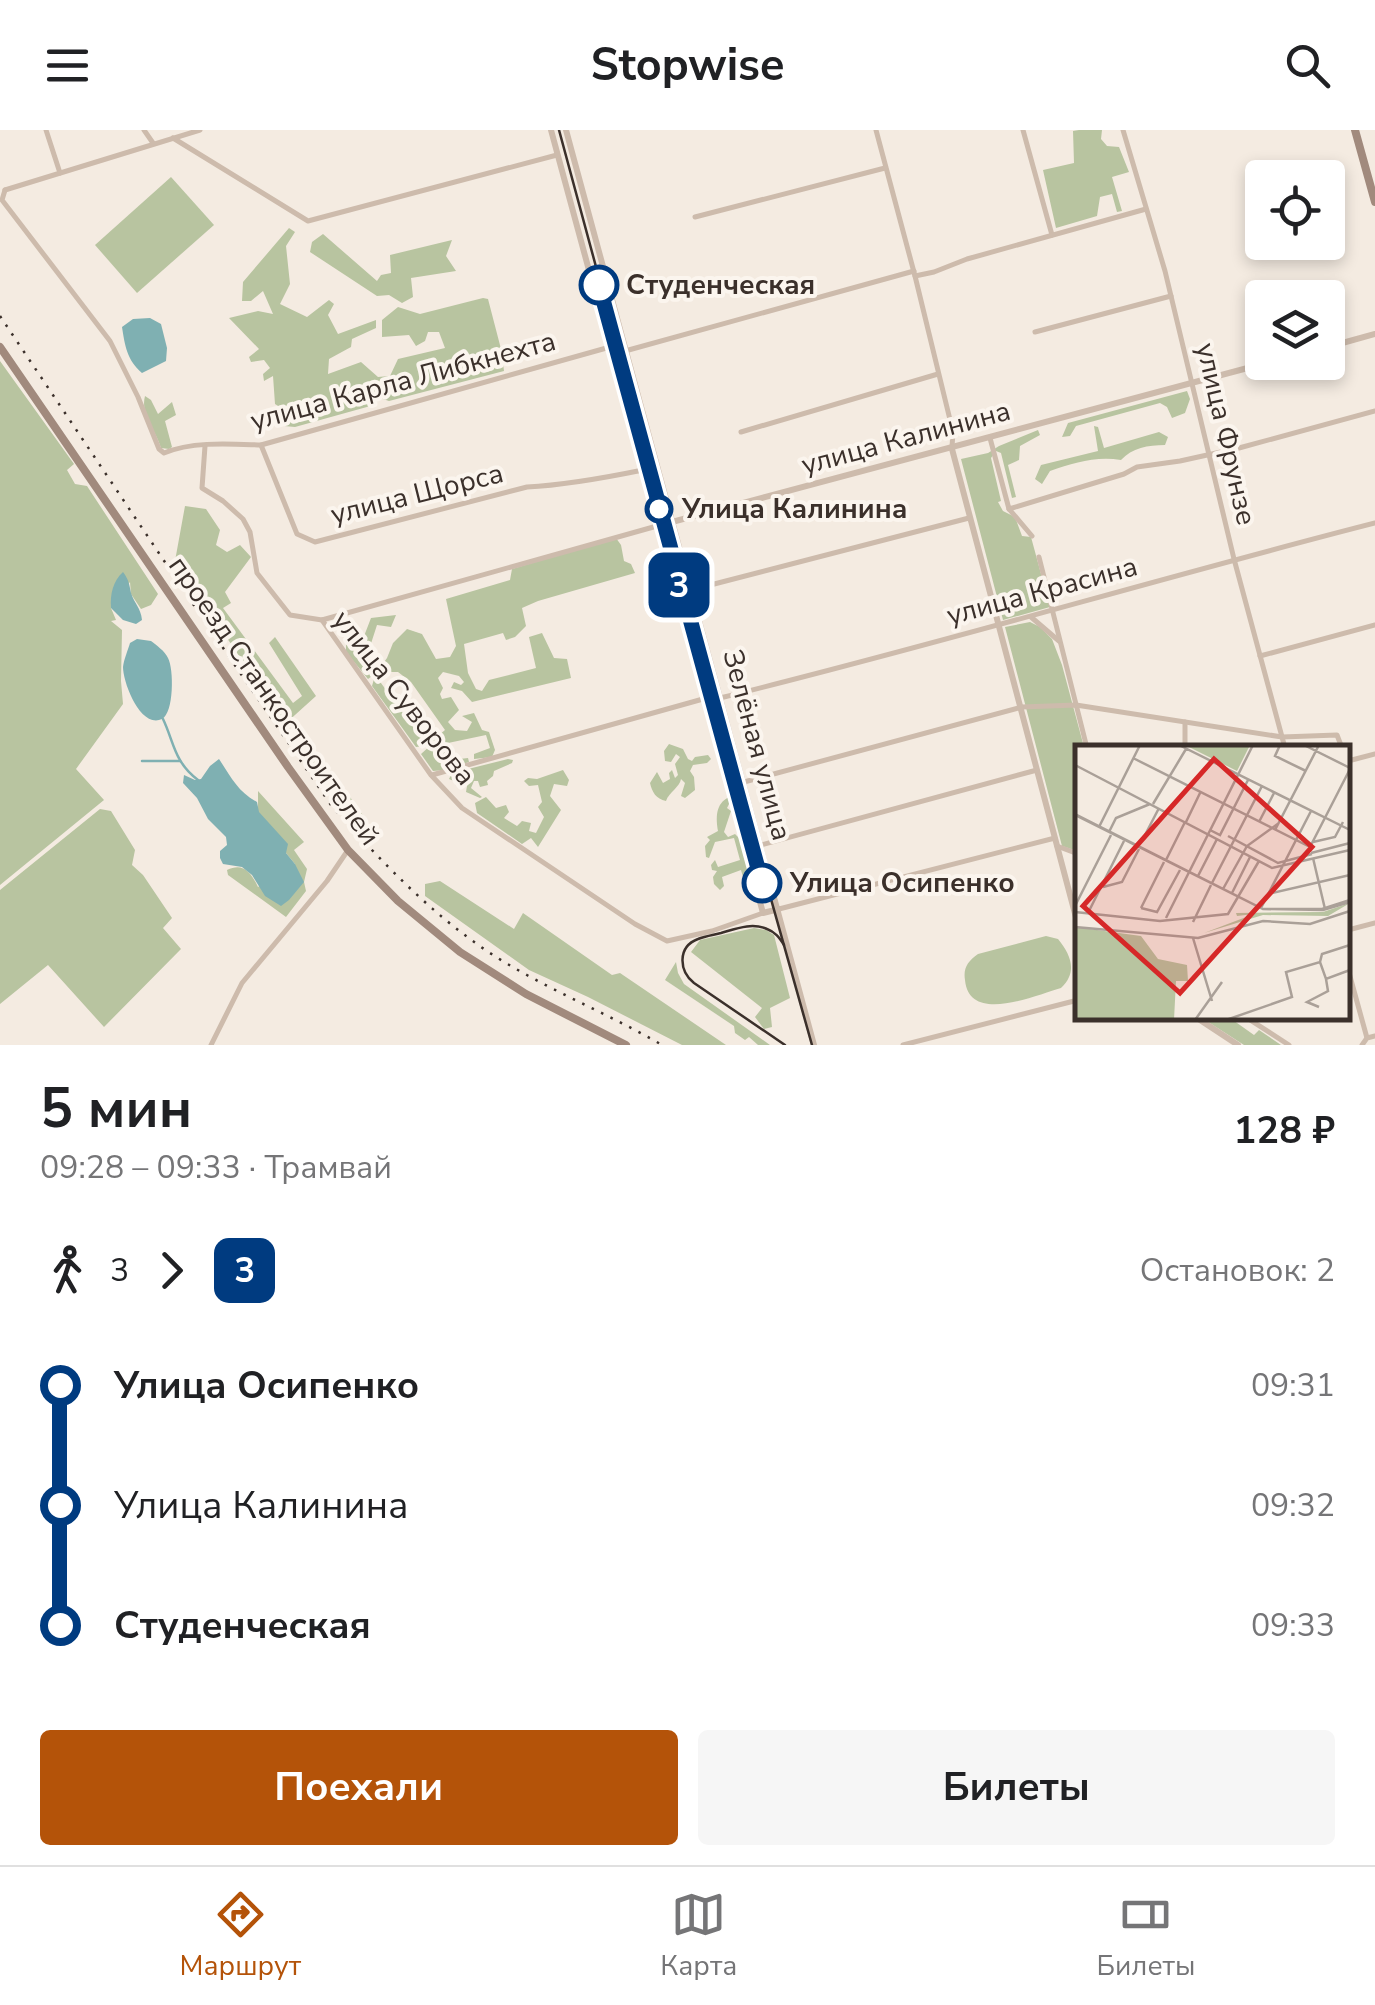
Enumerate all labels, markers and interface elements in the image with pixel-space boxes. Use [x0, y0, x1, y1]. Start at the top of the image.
text: Stopwise [591, 35, 784, 96]
icon: menu [40, 38, 95, 93]
icon: search [1280, 38, 1335, 93]
map controls [1245, 160, 1345, 380]
button: locate [1245, 160, 1345, 260]
marker: Студенческая [580, 266, 618, 304]
place label: Студенческая [626, 266, 815, 304]
button: layers [1245, 280, 1345, 380]
street label: улица Карла Либкнехта [246, 322, 560, 440]
street label: улица Фрунзе [1187, 339, 1265, 529]
street label: улица Калинина [797, 392, 1015, 484]
street label: улица Щорса [327, 454, 507, 534]
place label: Улица Калинина [681, 490, 908, 528]
marker: Улица Калинина [646, 496, 672, 522]
street label: улица Красина [942, 547, 1142, 635]
street label: проезд Станкостроителей [160, 549, 388, 853]
line badge: 3 [646, 552, 712, 618]
text: 3 [668, 562, 690, 609]
street label: улица Суворова [324, 603, 484, 793]
street label: Зелёная улица [713, 645, 801, 845]
inset map [1075, 745, 1350, 1020]
marker: Улица Осипенко [743, 864, 781, 902]
place label: Улица Осипенко [789, 864, 1015, 902]
text: 5 мин [40, 1071, 192, 1146]
text: 128 ₽ [1234, 1105, 1335, 1156]
text: 09:28 – 09:33 · Трамвай [40, 1146, 392, 1189]
icon: walk [40, 1243, 95, 1298]
icon: forward [144, 1243, 199, 1298]
text: 3 [234, 1247, 255, 1294]
text: 3 [110, 1249, 129, 1292]
text: Остановок: 2 [1140, 1249, 1335, 1292]
text: Улица Осипенко [114, 1360, 419, 1411]
text: 09:31 [1251, 1364, 1335, 1407]
text: Улица Калинина [114, 1480, 409, 1531]
text: 09:32 [1251, 1484, 1335, 1527]
text: Студенческая [114, 1600, 371, 1651]
text: 09:33 [1251, 1604, 1335, 1647]
button: Поехали [40, 1730, 678, 1845]
button: Билеты [698, 1730, 1335, 1845]
tab: Маршрут [180, 1887, 301, 1985]
tab: Карта [660, 1887, 737, 1985]
tab: Билеты [1097, 1887, 1195, 1985]

